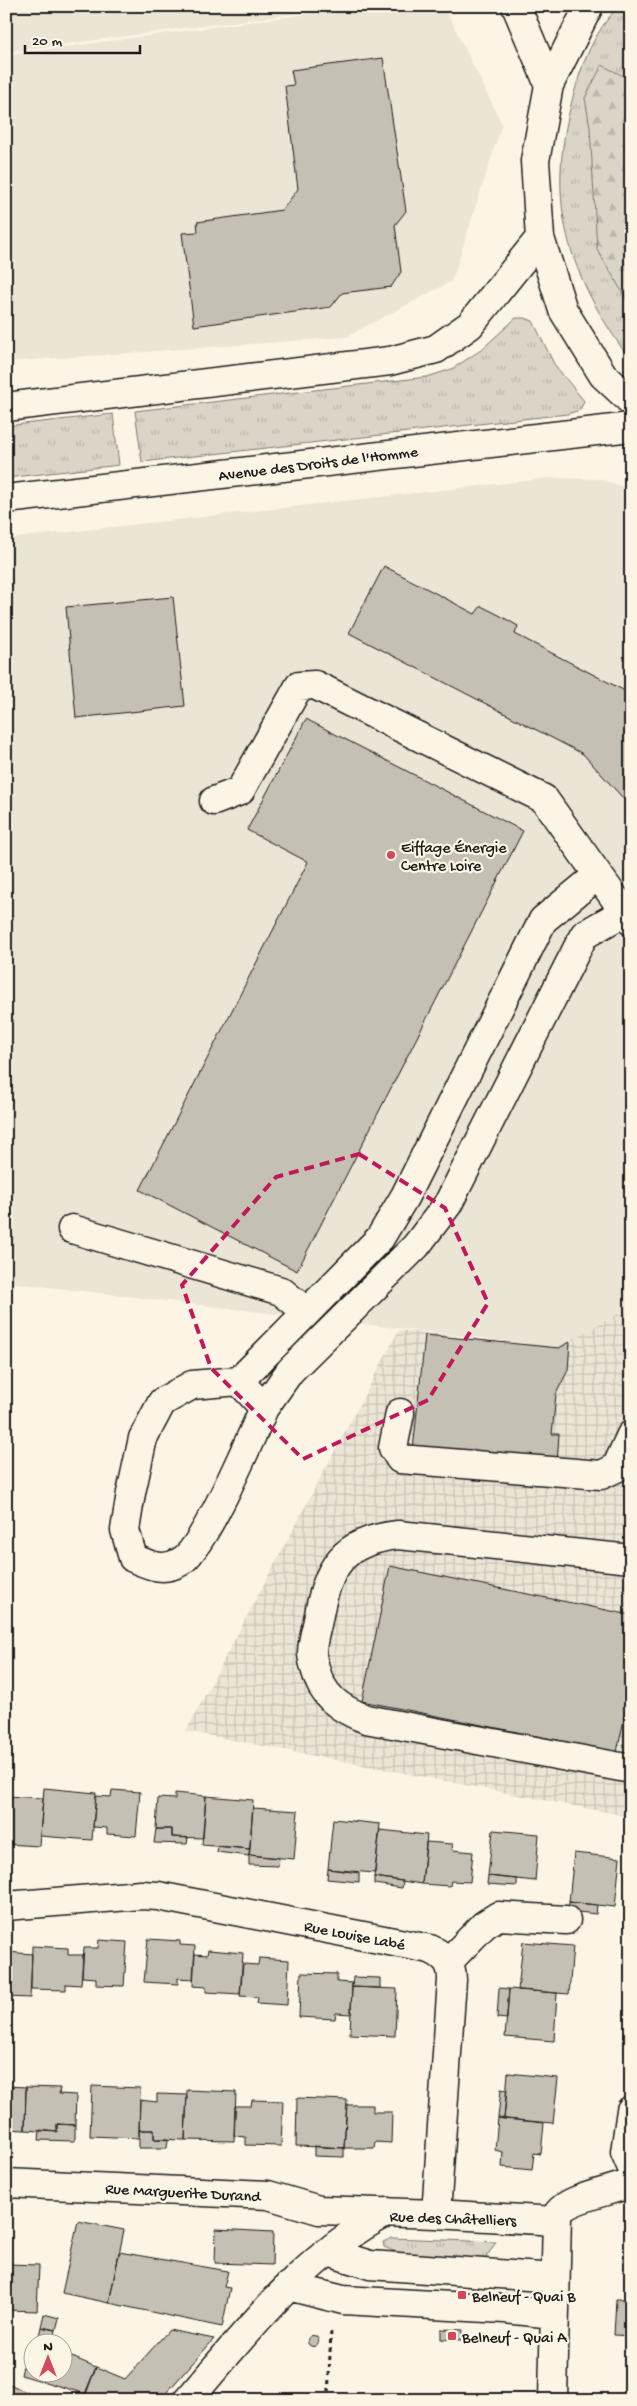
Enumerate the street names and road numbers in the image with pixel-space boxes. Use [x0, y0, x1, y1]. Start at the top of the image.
street label: Avenue des Droits de l'Homme [218, 444, 420, 487]
street label: Rue Louise Labé [302, 1918, 407, 1957]
street label: Rue Marguerite Durand [105, 2181, 263, 2208]
street label: Rue des Châtelliers [389, 2209, 518, 2232]

